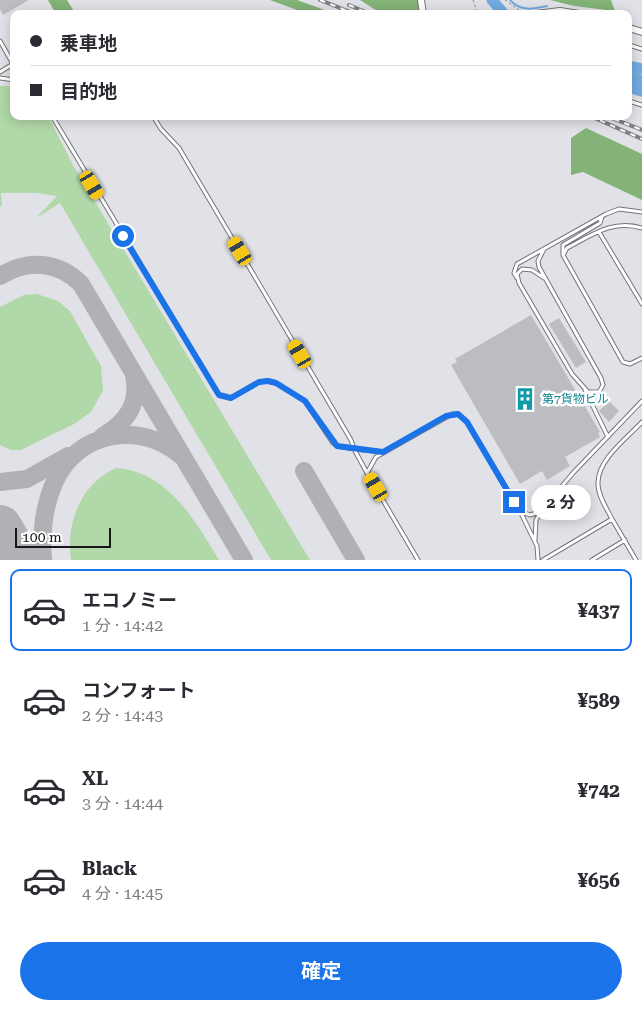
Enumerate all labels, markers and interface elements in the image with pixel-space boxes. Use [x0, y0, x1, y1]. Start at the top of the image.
text: 乗車地 [60, 32, 117, 55]
text: 目的地 [60, 80, 117, 103]
car [77, 168, 106, 202]
route start [112, 225, 134, 247]
car [225, 234, 254, 268]
car [286, 337, 313, 371]
building icon: 第7貨物ビル [512, 386, 538, 412]
place label: 第7貨物ビル [542, 392, 609, 406]
car [362, 470, 389, 504]
callout: 2 分 [532, 484, 592, 520]
route end [503, 491, 525, 513]
text: 2 分 [546, 493, 576, 512]
scale bar [15, 525, 111, 548]
text: 100 m [22, 529, 62, 545]
icon: car [22, 588, 67, 633]
text: エコノミー [82, 589, 177, 612]
text: ¥437 [577, 599, 620, 622]
text: 1 分 · 14:42 [82, 616, 163, 635]
icon: car [22, 678, 67, 723]
text: コンフォート [82, 679, 195, 702]
text: ¥589 [577, 689, 620, 712]
text: 2 分 · 14:43 [82, 706, 163, 725]
text: XL [82, 767, 108, 790]
icon: car [22, 768, 67, 813]
text: ¥742 [577, 779, 620, 802]
text: 3 分 · 14:44 [82, 794, 163, 813]
text: Black [82, 857, 137, 880]
icon: car [22, 858, 67, 903]
text: ¥656 [577, 869, 620, 892]
text: 4 分 · 14:45 [82, 884, 163, 903]
button: 確定 [20, 942, 622, 1000]

